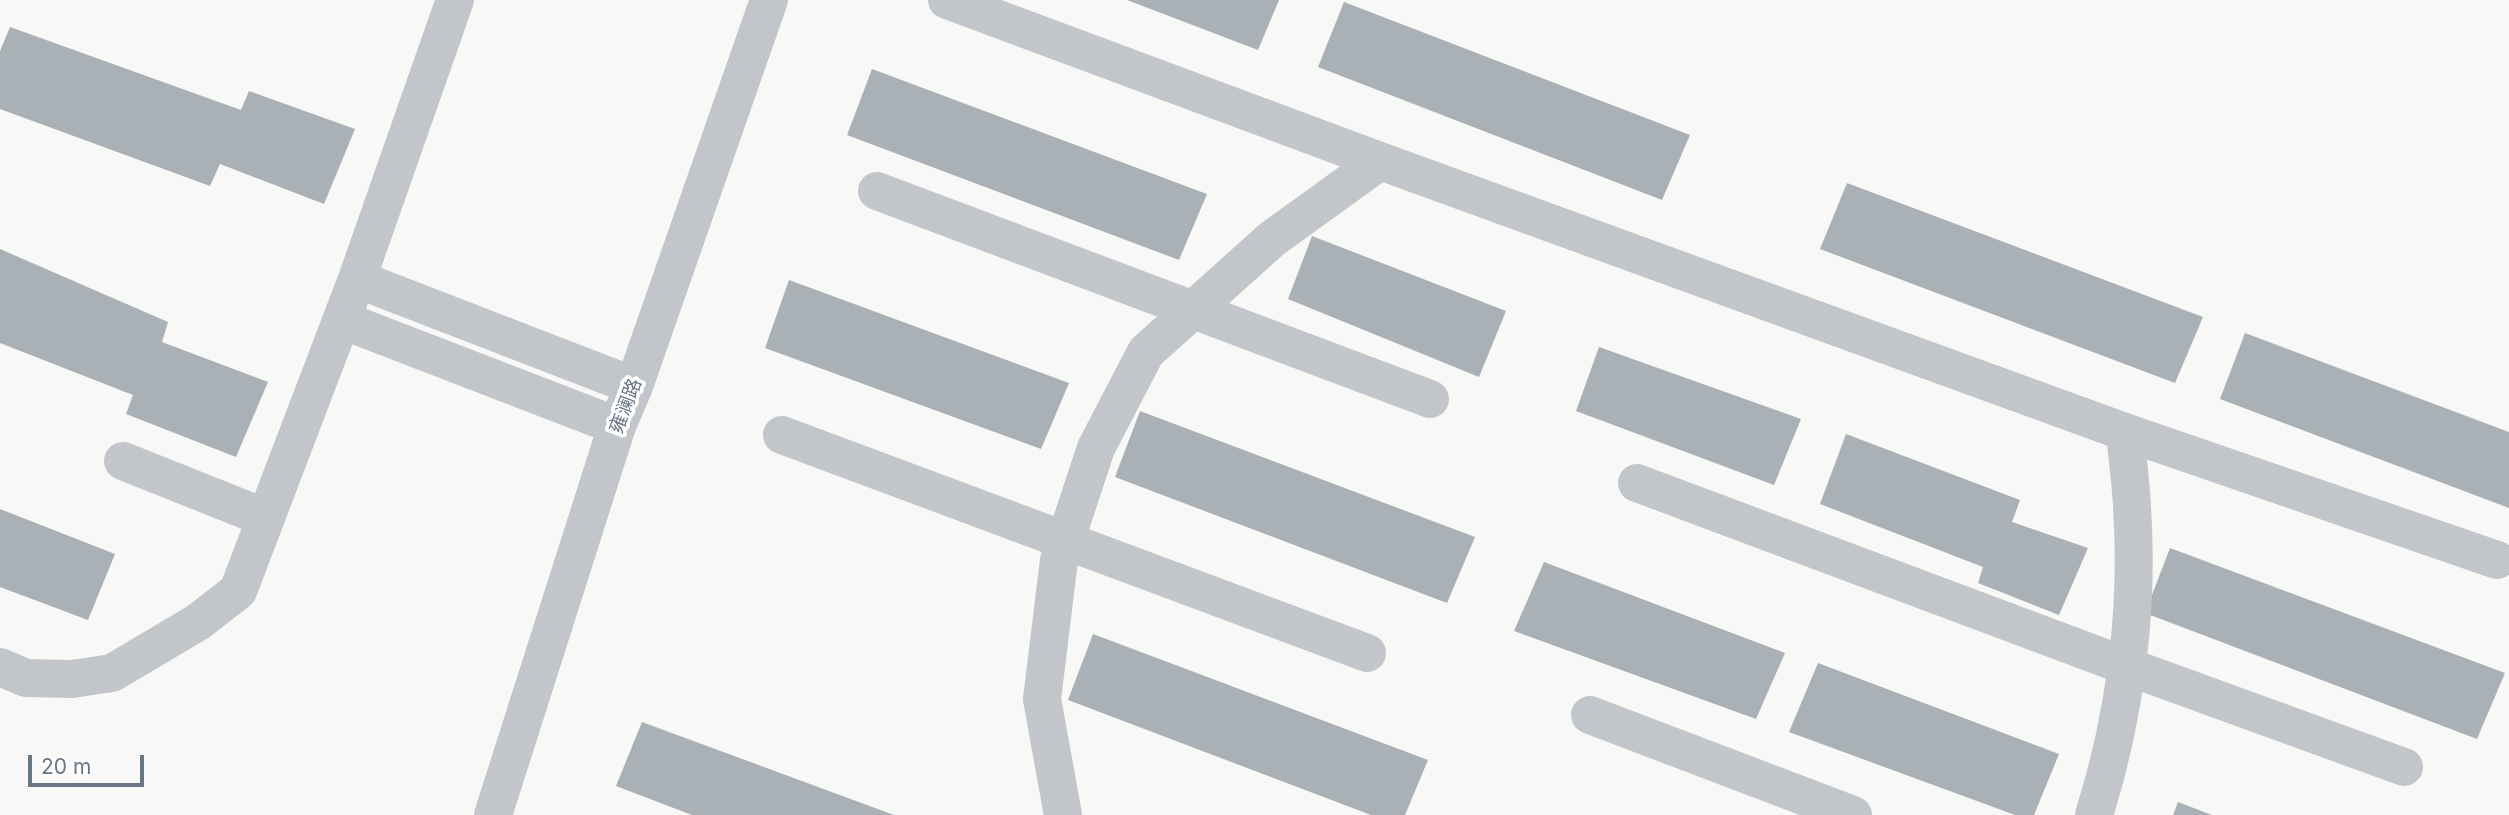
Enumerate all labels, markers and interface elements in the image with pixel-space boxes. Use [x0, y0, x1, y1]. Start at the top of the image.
street label: 雍澜路 [605, 375, 647, 437]
scale bar [32, 742, 147, 786]
text: 20 m [41, 754, 91, 779]

